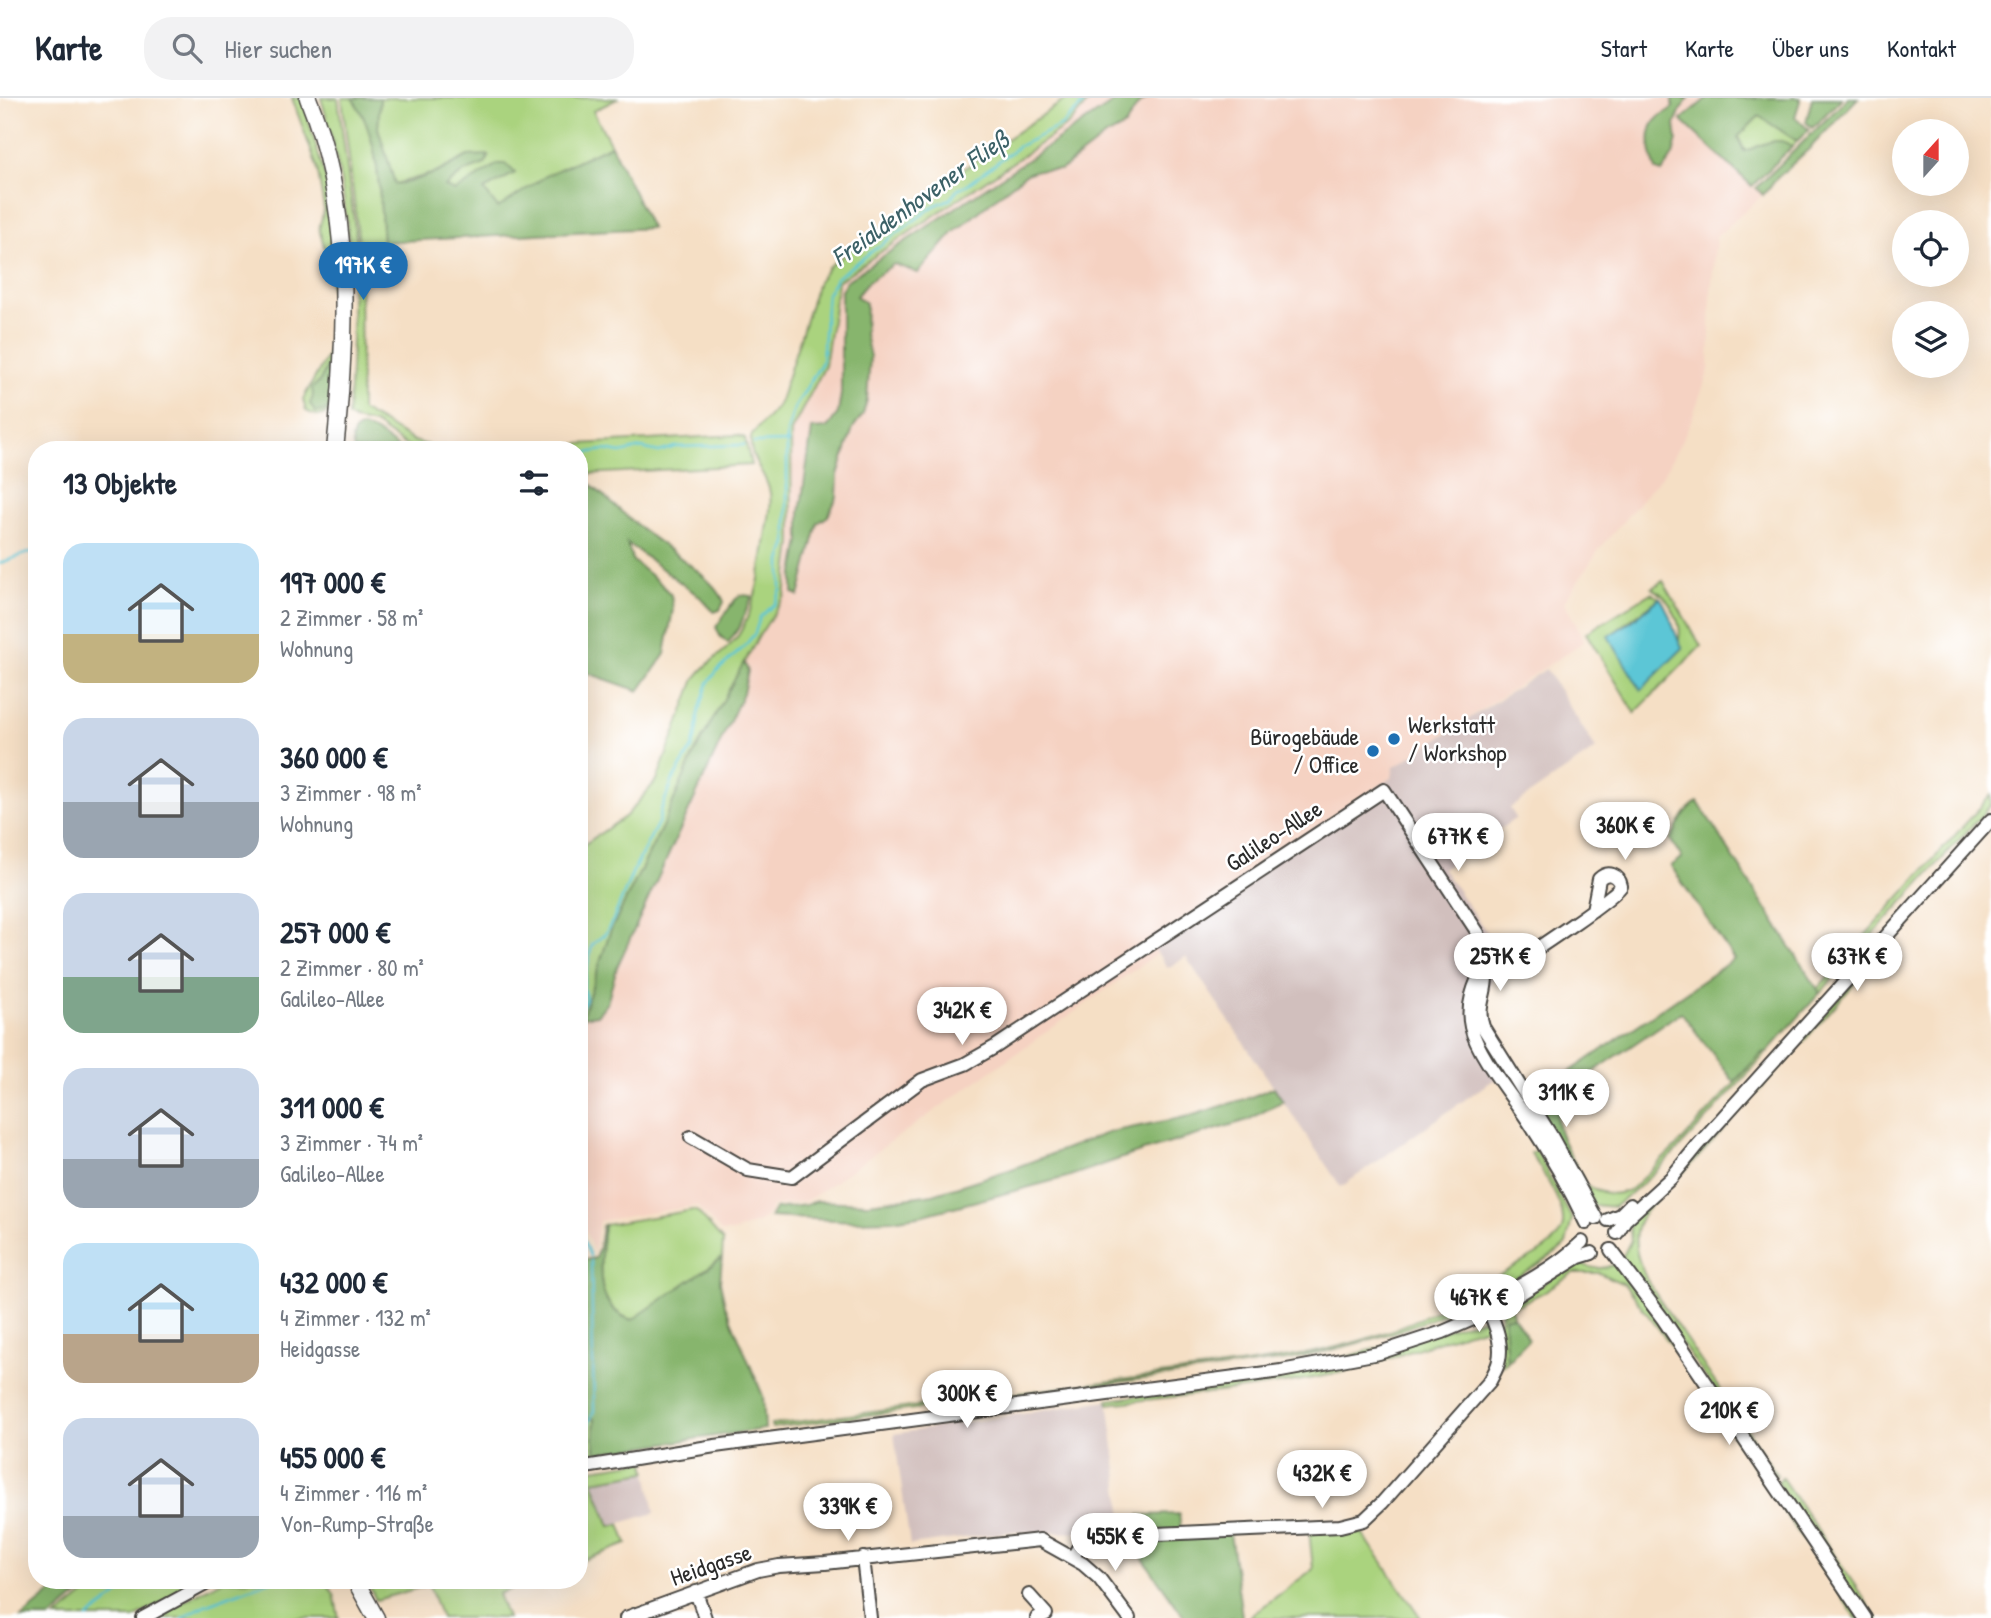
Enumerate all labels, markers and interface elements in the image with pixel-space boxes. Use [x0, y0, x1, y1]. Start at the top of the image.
search box [144, 17, 634, 80]
text: Karte [35, 26, 102, 70]
icon: search [168, 29, 206, 67]
text: Hier suchen [224, 31, 332, 66]
text: Start [1601, 32, 1647, 64]
text: Karte [1685, 32, 1734, 64]
text: Über uns [1772, 32, 1849, 64]
text: Kontakt [1887, 32, 1956, 64]
north arrow [1892, 119, 1969, 196]
map controls [1892, 119, 1969, 378]
water label: Freialdenhovener Fließ [824, 120, 1017, 275]
button: locate [1892, 210, 1969, 287]
pin: 197K € [306, 242, 420, 302]
text: 197K € [335, 249, 391, 280]
button: layers [1892, 301, 1969, 378]
text: 13 Objekte [63, 463, 177, 503]
icon: filters [515, 464, 553, 502]
text: 197 000 € [280, 562, 385, 602]
icon: home [119, 571, 203, 655]
text: 2 Zimmer · 58 m² [280, 602, 423, 633]
text: Wohnung [280, 633, 353, 664]
place label: Werkstatt / Workshop [1408, 708, 1507, 768]
place label: Bürogebäude / Office [1250, 720, 1359, 780]
marker: Werkstatt / Workshop [1386, 731, 1402, 747]
text: 360 000 € [280, 737, 387, 777]
marker: Bürogebäude / Office [1365, 743, 1381, 759]
icon: home [119, 746, 203, 830]
text: 3 Zimmer · 98 m² [280, 777, 422, 808]
street label: Galileo-Allee [1219, 792, 1328, 878]
pin: 360K € [1568, 802, 1682, 862]
text: Wohnung [280, 808, 353, 839]
text: 360K € [1596, 809, 1654, 840]
pin: 677K € [1401, 814, 1515, 873]
text: 677K € [1428, 820, 1488, 851]
text: 257 000 € [280, 912, 390, 952]
icon: home [119, 921, 203, 1005]
pin: 257K € [1443, 934, 1557, 993]
pin: 637K € [1800, 934, 1914, 993]
text: 257K € [1470, 940, 1530, 971]
text: 637K € [1827, 940, 1887, 971]
text: 2 Zimmer · 80 m² [280, 952, 424, 983]
text: Galileo-Allee [280, 983, 385, 1014]
pin: 342K € [905, 988, 1019, 1047]
text: 342K € [933, 994, 991, 1025]
pin: 311K € [1509, 1070, 1623, 1129]
text: 311K € [1538, 1076, 1594, 1107]
text: 311 000 € [280, 1087, 384, 1127]
icon: home [119, 1096, 203, 1180]
text: 3 Zimmer · 74 m² [280, 1127, 423, 1158]
text: Galileo-Allee [280, 1158, 385, 1189]
text: 432 000 € [280, 1262, 387, 1302]
icon: home [119, 1271, 203, 1355]
pin: 467K € [1422, 1274, 1536, 1334]
text: 467K € [1450, 1281, 1508, 1312]
text: 4 Zimmer · 132 m² [280, 1302, 431, 1333]
text: Heidgasse [280, 1333, 360, 1364]
pin: 300K € [910, 1370, 1024, 1430]
text: 300K € [937, 1377, 997, 1408]
pin: 210K € [1672, 1388, 1786, 1447]
text: 210K € [1700, 1394, 1758, 1425]
text: 455 000 € [280, 1437, 385, 1477]
icon: home [119, 1446, 203, 1530]
pin: 432K € [1265, 1450, 1379, 1510]
text: 432K € [1293, 1457, 1351, 1488]
text: 4 Zimmer · 116 m² [280, 1477, 427, 1508]
pin: 339K € [791, 1484, 905, 1543]
text: 339K € [819, 1490, 877, 1521]
text: Von-Rump-Straße [280, 1508, 434, 1539]
pin: 455K € [1058, 1514, 1172, 1573]
text: 455K € [1087, 1520, 1143, 1551]
street label: Heidgasse [666, 1535, 756, 1593]

